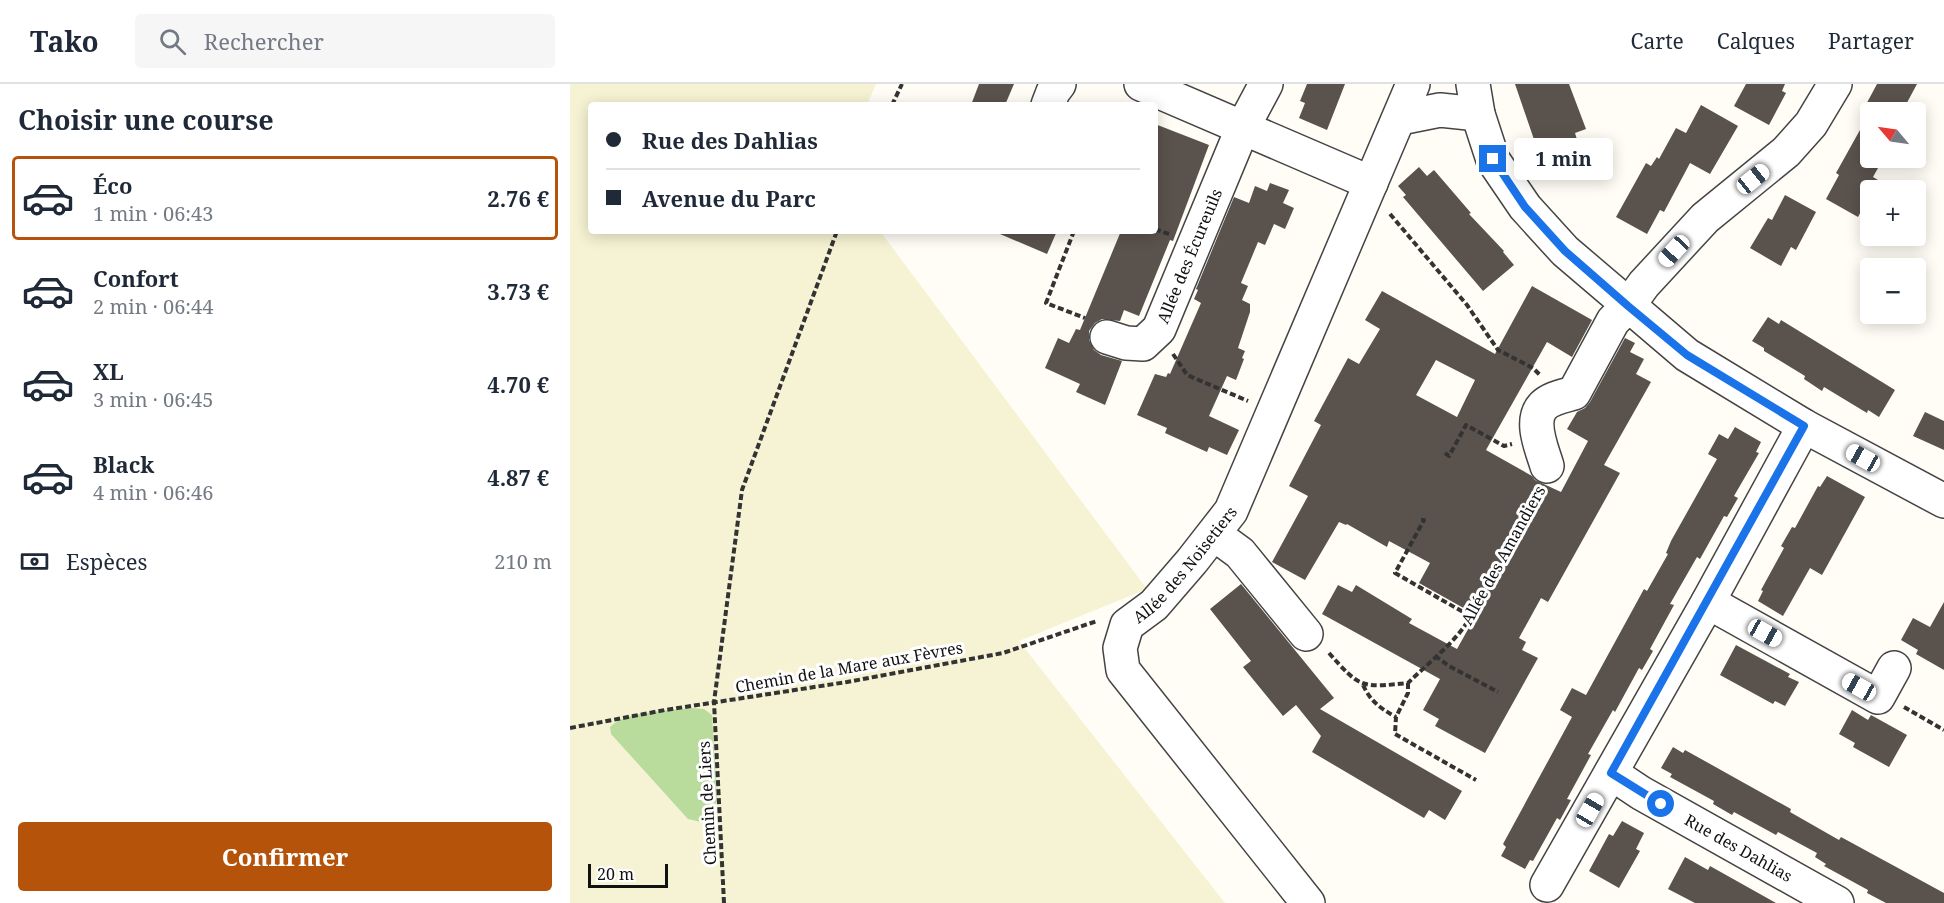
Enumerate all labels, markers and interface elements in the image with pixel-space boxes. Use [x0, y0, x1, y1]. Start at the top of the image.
search box [135, 14, 555, 68]
text: Tako [30, 22, 99, 60]
icon: search [156, 25, 189, 58]
text: Rechercher [204, 26, 324, 56]
text: Carte [1631, 27, 1684, 55]
text: Calques [1717, 27, 1795, 55]
text: Partager [1828, 27, 1914, 55]
text: Choisir une course [18, 101, 274, 138]
north arrow [1860, 102, 1926, 168]
map controls [1860, 102, 1926, 324]
text: Rue des Dahlias [642, 125, 818, 155]
callout: 1 min [1514, 138, 1613, 180]
route end [1479, 145, 1506, 172]
text: 1 min [1535, 145, 1592, 172]
car [1733, 161, 1773, 197]
text: Éco [93, 170, 132, 200]
icon: car [21, 171, 75, 225]
button: + [1860, 180, 1926, 246]
text: 2.76 € [487, 183, 549, 213]
text: Avenue du Parc [642, 183, 816, 213]
street label: Allée des Écureuils [1152, 185, 1227, 327]
text: 1 min · 06:43 [93, 200, 213, 227]
car [1655, 232, 1693, 270]
button: − [1860, 258, 1926, 324]
text: Confort [93, 263, 179, 293]
icon: car [21, 264, 75, 318]
text: 3.73 € [487, 276, 549, 306]
text: 2 min · 06:44 [93, 293, 213, 320]
text: XL [93, 356, 124, 386]
icon: car [21, 357, 75, 411]
text: 4.70 € [487, 369, 549, 399]
text: 3 min · 06:45 [93, 386, 213, 413]
car [1843, 441, 1883, 475]
text: Black [93, 449, 154, 479]
icon: car [21, 450, 75, 504]
text: 4.87 € [487, 462, 549, 492]
text: 4 min · 06:46 [93, 479, 213, 506]
street label: Allée des Amandiers [1456, 481, 1550, 629]
street label: Allée des Noisetiers [1128, 502, 1242, 628]
icon: cash [18, 545, 51, 578]
text: Espèces [66, 546, 147, 576]
text: 210 m [494, 548, 552, 575]
car [1745, 616, 1785, 650]
street label: Chemin de la Mare aux Fèvres [733, 636, 965, 698]
car [1839, 670, 1879, 704]
street label: Chemin de Liers [693, 740, 721, 866]
car [1573, 790, 1607, 830]
route start [1647, 790, 1674, 817]
street label: Rue des Dahlias [1681, 809, 1796, 887]
button: Confirmer [18, 822, 552, 891]
scale bar [588, 861, 668, 888]
text: 20 m [597, 863, 634, 885]

